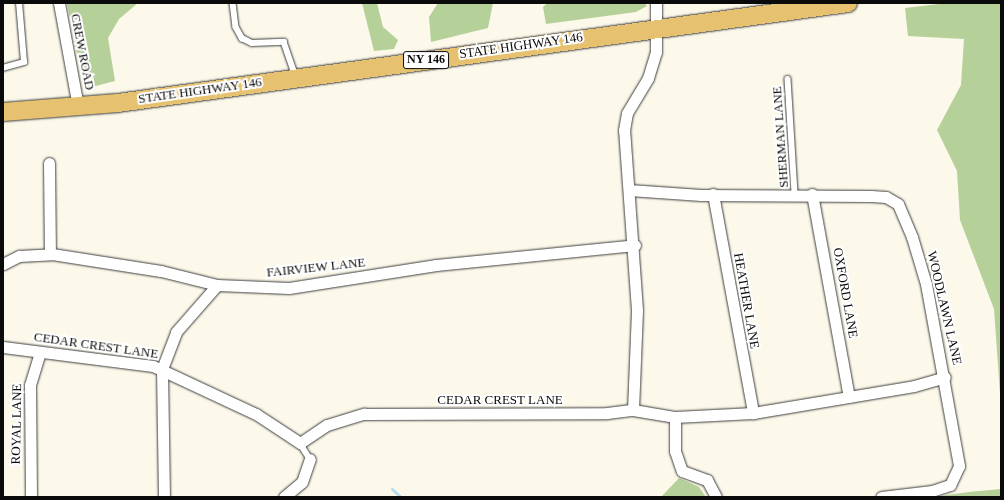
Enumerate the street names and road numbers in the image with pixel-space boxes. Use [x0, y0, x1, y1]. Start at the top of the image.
street label: CREW ROAD [67, 12, 97, 92]
street label: STATE HIGHWAY 146 [458, 30, 584, 62]
road number: NY 146 [402, 50, 450, 70]
street label: STATE HIGHWAY 146 [137, 75, 263, 107]
street label: SHERMAN LANE [770, 86, 792, 188]
street label: OXFORD LANE [829, 247, 861, 339]
street label: WOODLAWN LANE [923, 250, 965, 366]
street label: HEATHER LANE [730, 252, 762, 350]
street label: FAIRVIEW LANE [266, 255, 366, 281]
street label: CEDAR CREST LANE [33, 330, 159, 362]
street label: ROYAL LANE [8, 383, 26, 465]
street label: CEDAR CREST LANE [437, 392, 563, 408]

